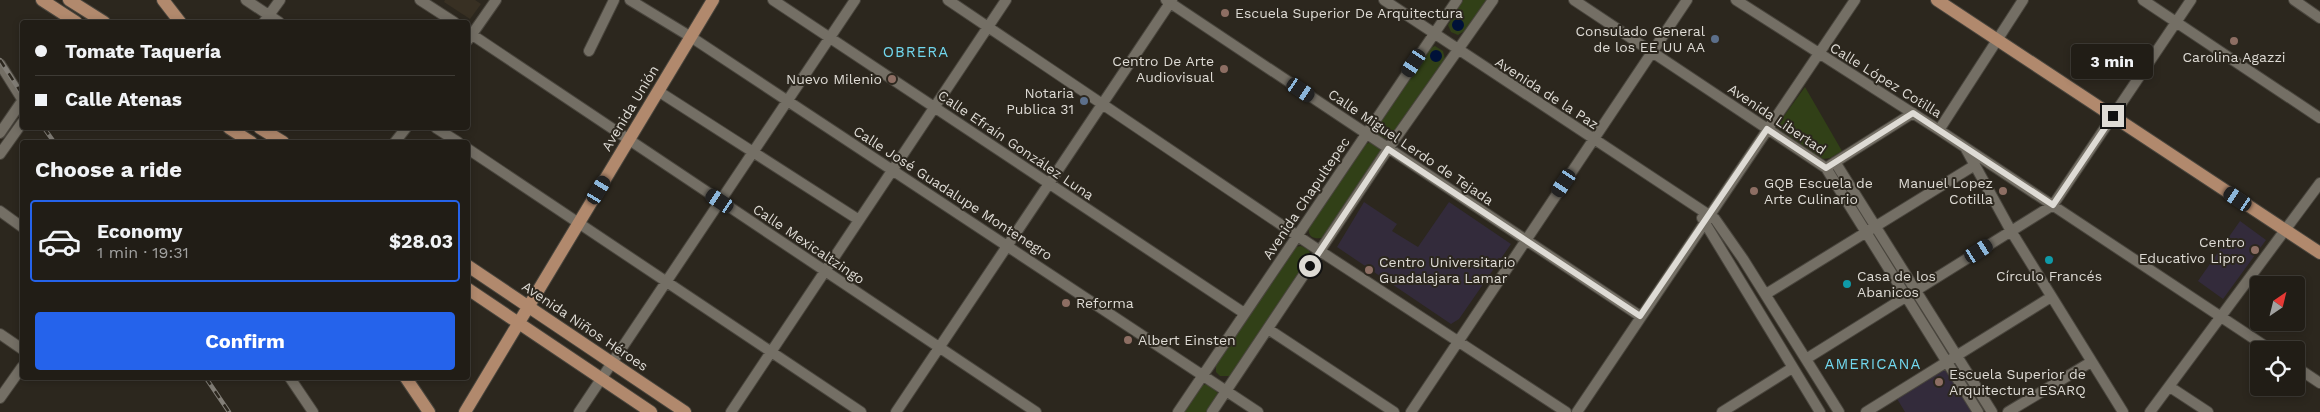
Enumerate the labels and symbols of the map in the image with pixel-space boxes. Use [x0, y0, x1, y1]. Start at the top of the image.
place label: Escuela Superior De Arquitectura [1235, 5, 1463, 21]
marker: Escuela Superior De Arquitectura [1219, 7, 1231, 19]
place label: Consulado General de los EE UU AA [1575, 23, 1706, 55]
marker: Consulado General de los EE UU AA [1709, 33, 1721, 45]
marker: Carolina Agazzi [2228, 35, 2240, 47]
street label: Calle López Cotilla [1827, 39, 1945, 121]
district label: OBRERA [883, 43, 949, 61]
callout: 3 min [2072, 44, 2154, 78]
car [1399, 46, 1428, 80]
place label: Carolina Agazzi [2182, 49, 2286, 65]
place label: Centro De Arte Audiovisual [1112, 53, 1215, 85]
street label: Avenida de la Paz [1492, 54, 1602, 132]
street label: Avenida Unión [598, 62, 662, 154]
marker: Centro De Arte Audiovisual [1218, 63, 1230, 75]
place label: Nuevo Milenio [786, 71, 882, 87]
marker: Nuevo Milenio [886, 73, 898, 85]
car [1284, 75, 1317, 105]
street label: Avenida Libertad [1725, 80, 1829, 158]
place label: Notaria Publica 31 [1006, 85, 1074, 117]
street label: Calle Miguel Lerdo de Tejada [1325, 86, 1497, 208]
street label: Calle Efraín González Luna [935, 87, 1097, 203]
marker: Notaria Publica 31 [1078, 95, 1090, 107]
route end [2102, 105, 2124, 127]
street label: Calle José Guadalupe Montenegro [851, 123, 1055, 263]
street label: Avenida Chapultepec [1259, 134, 1353, 262]
car [1549, 166, 1578, 200]
car [584, 173, 613, 207]
place label: GQB Escuela de Arte Culinario [1764, 175, 1873, 207]
place label: Manuel Lopez Cotilla [1898, 175, 1993, 207]
car [2221, 184, 2254, 214]
marker: GQB Escuela de Arte Culinario [1748, 185, 1760, 197]
marker: Manuel Lopez Cotilla [1997, 185, 2009, 197]
car [703, 186, 736, 216]
street label: Calle Mexicaltzingo [750, 201, 868, 287]
place label: Centro Educativo Lipro [2139, 234, 2245, 266]
car [1962, 237, 1995, 265]
marker: Centro Educativo Lipro [2249, 244, 2261, 256]
place label: Centro Universitario Guadalajara Lamar [1379, 254, 1516, 286]
marker: Círculo Francés [2043, 254, 2055, 266]
route start [1299, 255, 1321, 277]
marker: Centro Universitario Guadalajara Lamar [1363, 264, 1375, 276]
place label: Casa de los Abanicos [1857, 268, 1936, 300]
place label: Círculo Francés [1996, 268, 2102, 284]
north arrow [2250, 276, 2305, 331]
street label: Avenida Niños Héroes [519, 278, 651, 374]
marker: Casa de los Abanicos [1841, 278, 1853, 290]
place label: Reforma [1076, 295, 1134, 311]
marker: Reforma [1060, 297, 1072, 309]
place label: Albert Einsten [1138, 332, 1236, 348]
marker: Albert Einsten [1122, 334, 1134, 346]
district label: AMERICANA [1825, 355, 1921, 373]
place label: Escuela Superior de Arquitectura ESARQ [1949, 366, 2086, 398]
marker: Escuela Superior de Arquitectura ESARQ [1933, 376, 1945, 388]

